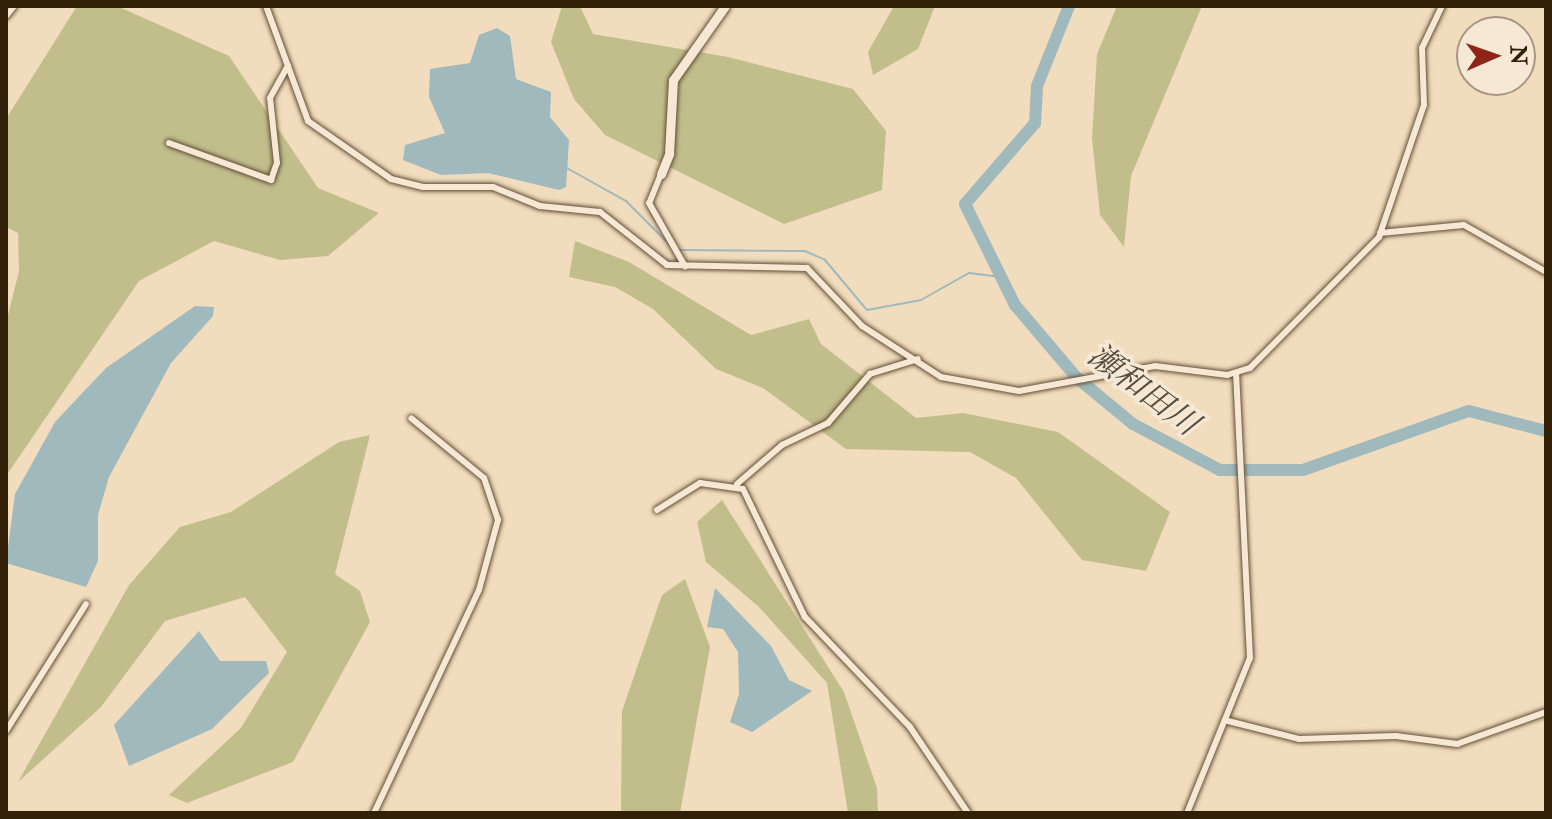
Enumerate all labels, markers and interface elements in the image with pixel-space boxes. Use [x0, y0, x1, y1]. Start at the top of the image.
north arrow [1456, 16, 1536, 96]
text: N [1504, 45, 1532, 66]
water label: 瀬和田川 [1080, 336, 1206, 444]

